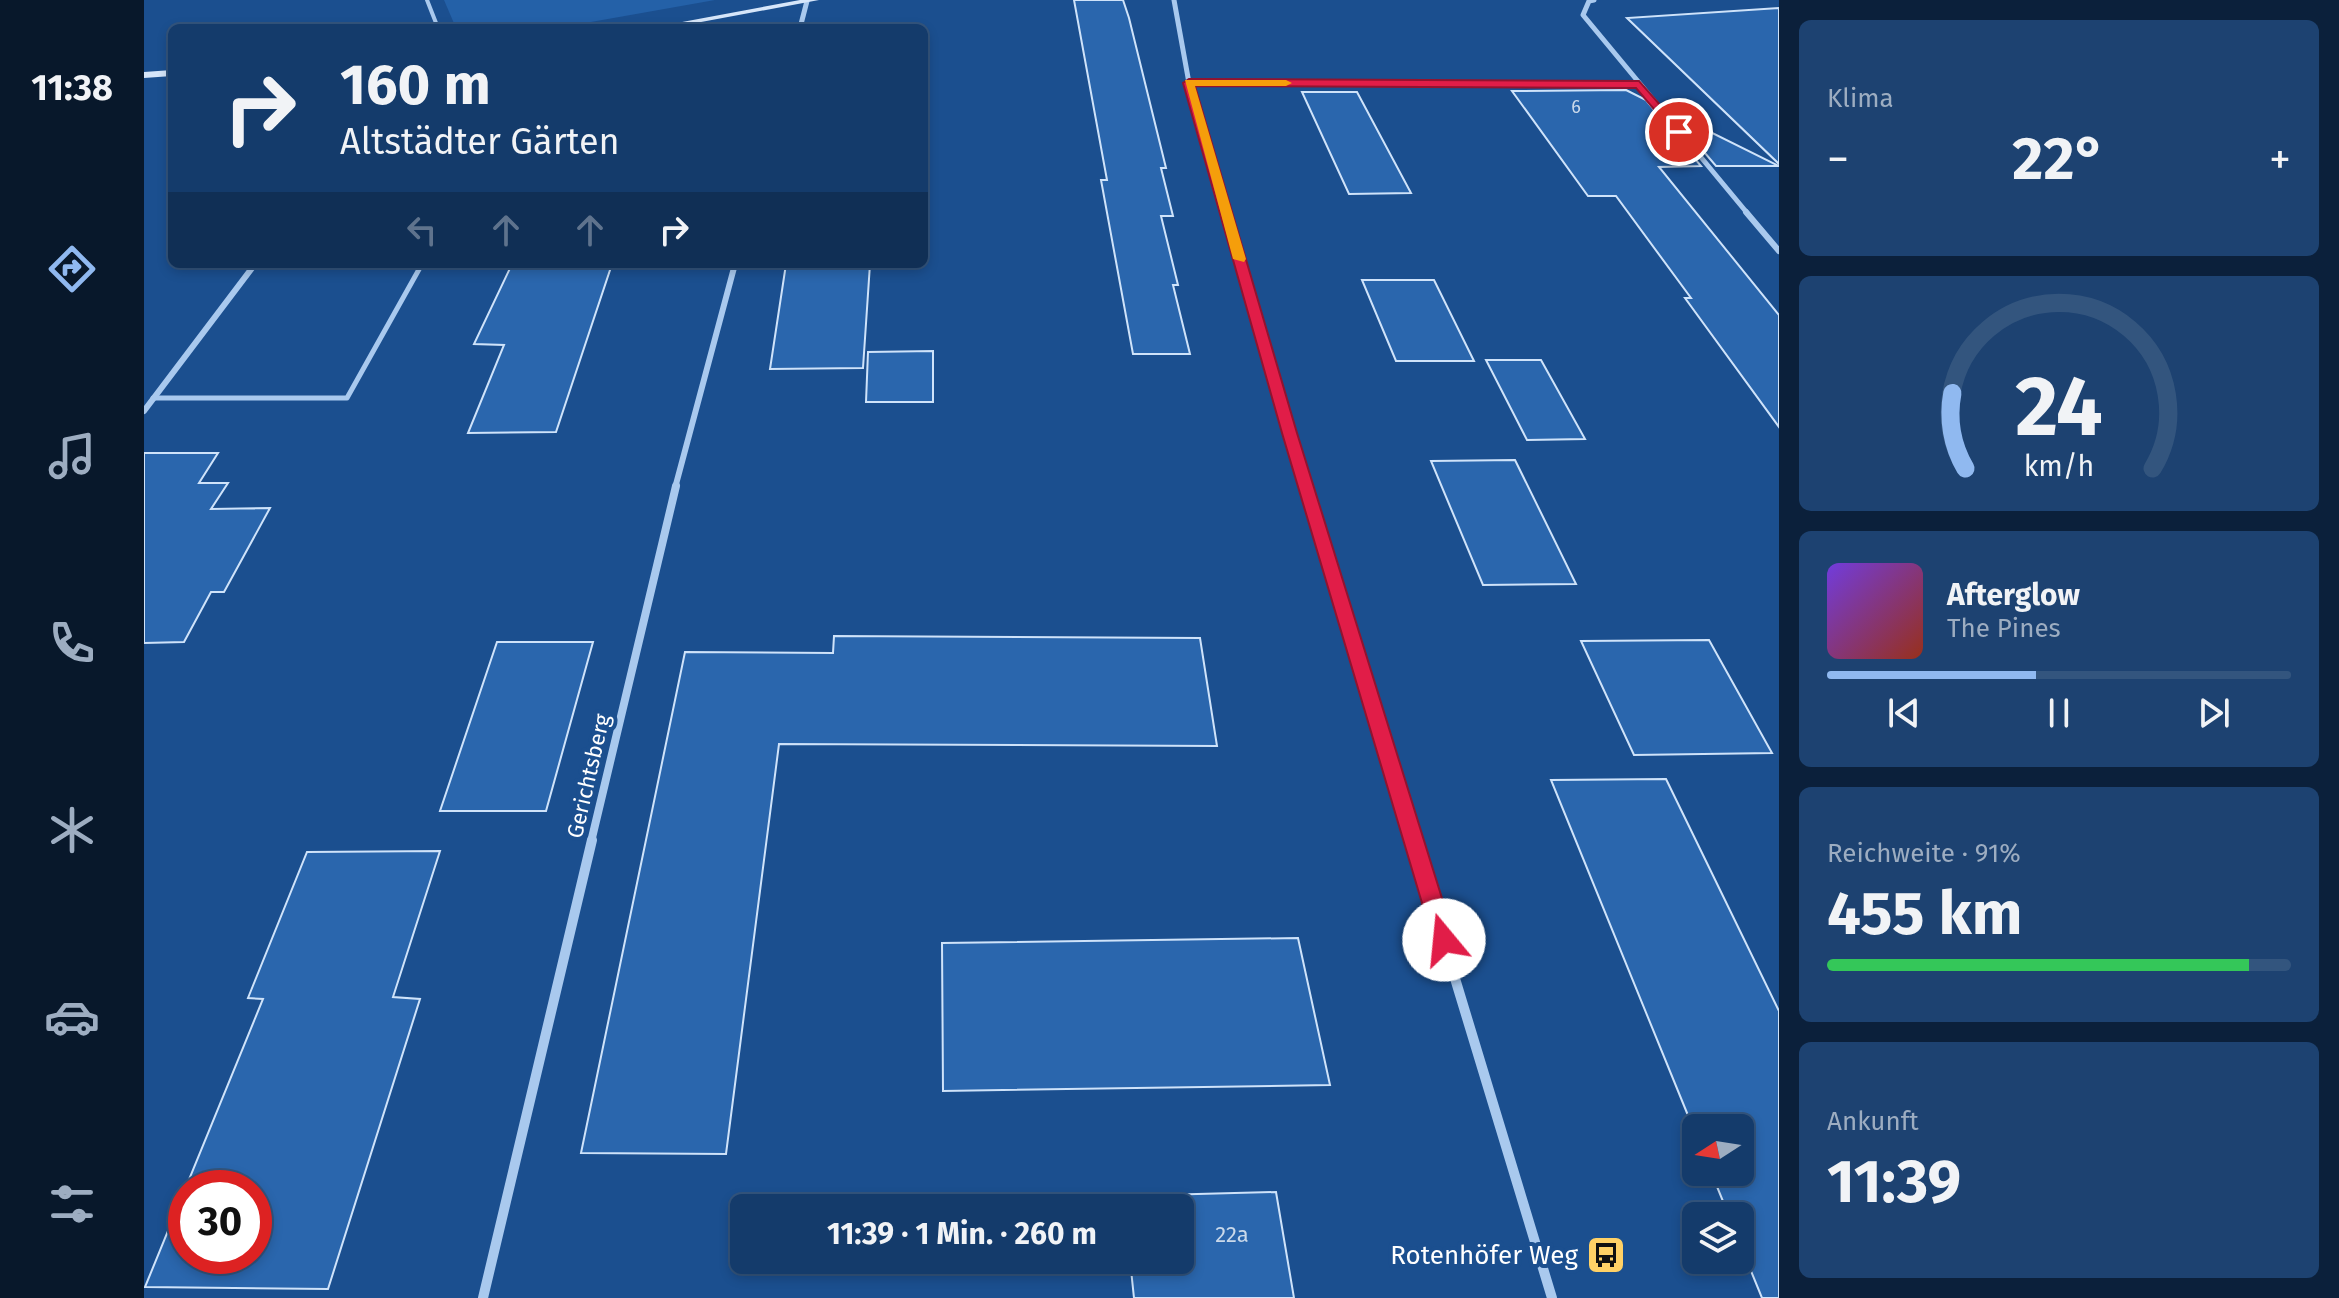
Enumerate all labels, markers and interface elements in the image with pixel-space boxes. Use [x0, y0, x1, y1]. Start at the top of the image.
text: 160 m [340, 52, 491, 119]
icon: right [208, 56, 312, 160]
text: 11:38 [31, 66, 113, 110]
text: Klima [1827, 83, 1894, 114]
house number: 6 [1571, 96, 1581, 118]
pin [1645, 98, 1713, 166]
icon: arrive [1657, 110, 1701, 154]
text: Altstädter Gärten [340, 120, 620, 164]
text: 22° [2012, 123, 2106, 195]
text: − [1827, 133, 1849, 186]
text: + [2269, 133, 2291, 186]
icon: left [400, 208, 444, 252]
icon: ahead [484, 208, 528, 252]
icon: ahead [568, 208, 612, 252]
icon: right [652, 208, 696, 252]
icon: directions [44, 241, 100, 297]
text: 24 [2015, 357, 2103, 457]
icon: music [44, 428, 100, 484]
text: km/h [2024, 450, 2094, 485]
text: Afterglow [1947, 577, 2080, 613]
text: The Pines [1947, 613, 2061, 644]
icon: phone [44, 615, 100, 671]
icon: previous [1882, 691, 1926, 735]
icon: pause [2037, 691, 2081, 735]
icon: next [2192, 691, 2236, 735]
street label: Gerichtsberg [561, 711, 616, 841]
icon: climate [44, 802, 100, 858]
text: Reichweite · 91% [1827, 838, 2021, 869]
text: 455 km [1827, 878, 2022, 950]
position arrow [1402, 898, 1486, 982]
icon: car [44, 989, 100, 1045]
text: Ankunft [1827, 1106, 1919, 1137]
north arrow [1682, 1114, 1754, 1186]
map controls [1682, 1114, 1754, 1274]
text: 11:39 [1827, 1146, 1961, 1218]
speed limit sign: 30 [168, 1170, 272, 1274]
icon: filters [44, 1176, 100, 1232]
button: layers [1682, 1202, 1754, 1274]
text: 11:39 · 1 Min. · 260 m [827, 1216, 1097, 1252]
house number: 22a [1215, 1221, 1249, 1248]
bus stop icon: Rotenhöfer Weg [1585, 1234, 1627, 1276]
place label: Rotenhöfer Weg [1390, 1240, 1578, 1271]

